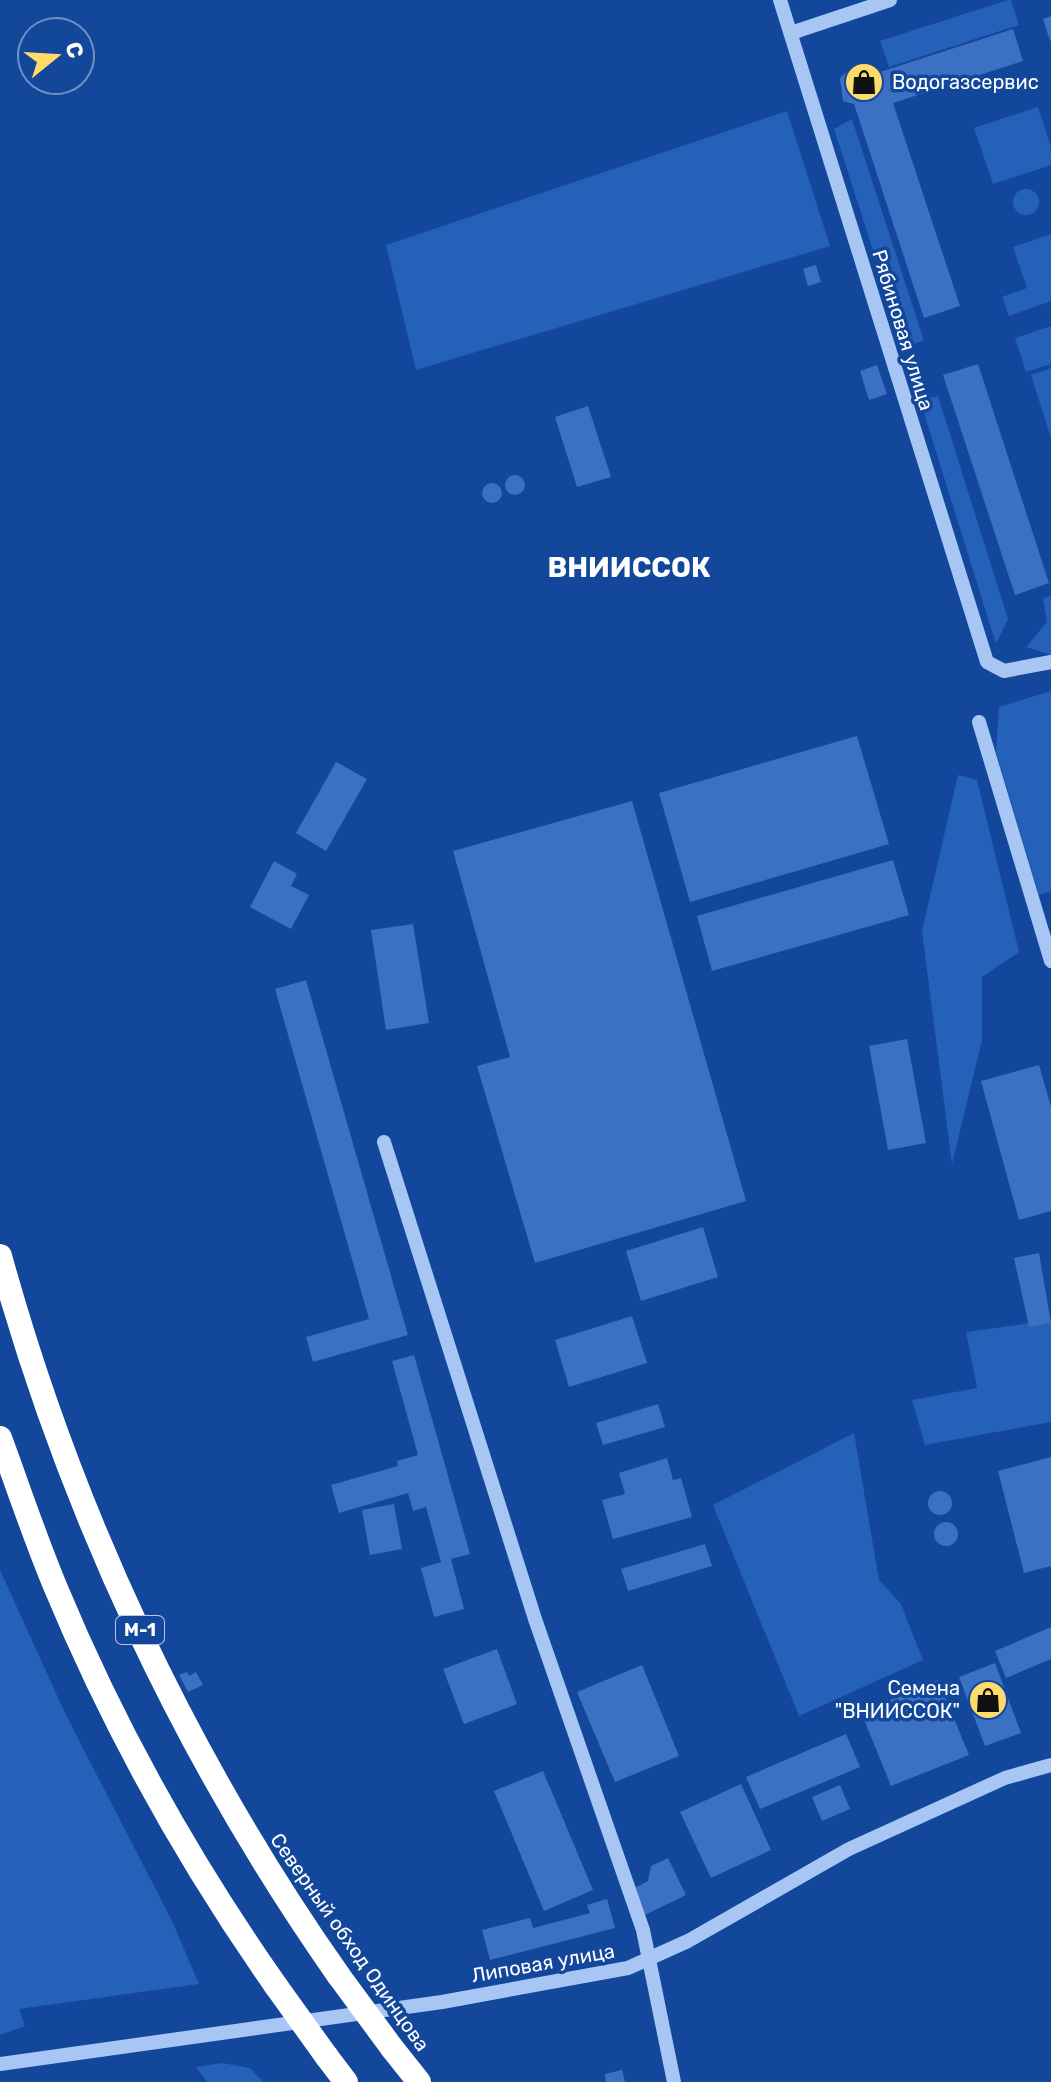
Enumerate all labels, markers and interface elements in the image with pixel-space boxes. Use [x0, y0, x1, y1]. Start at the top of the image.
north arrow [16, 16, 96, 96]
text: С [59, 38, 90, 61]
shop icon: Водогазсервис [843, 61, 885, 103]
place label: Водогазсервис [892, 70, 1039, 94]
street label: Рябиновая улица [867, 247, 939, 413]
district label: ВНИИССОК [547, 551, 711, 584]
road number: М-1 [116, 1616, 164, 1644]
place label: Семена "ВНИИССОК" [835, 1676, 960, 1723]
shop icon: Семена "ВНИИССОК" [967, 1679, 1009, 1721]
street label: Северный обход Одинцова [265, 1828, 435, 2056]
street label: Липовая улица [469, 1939, 617, 1987]

